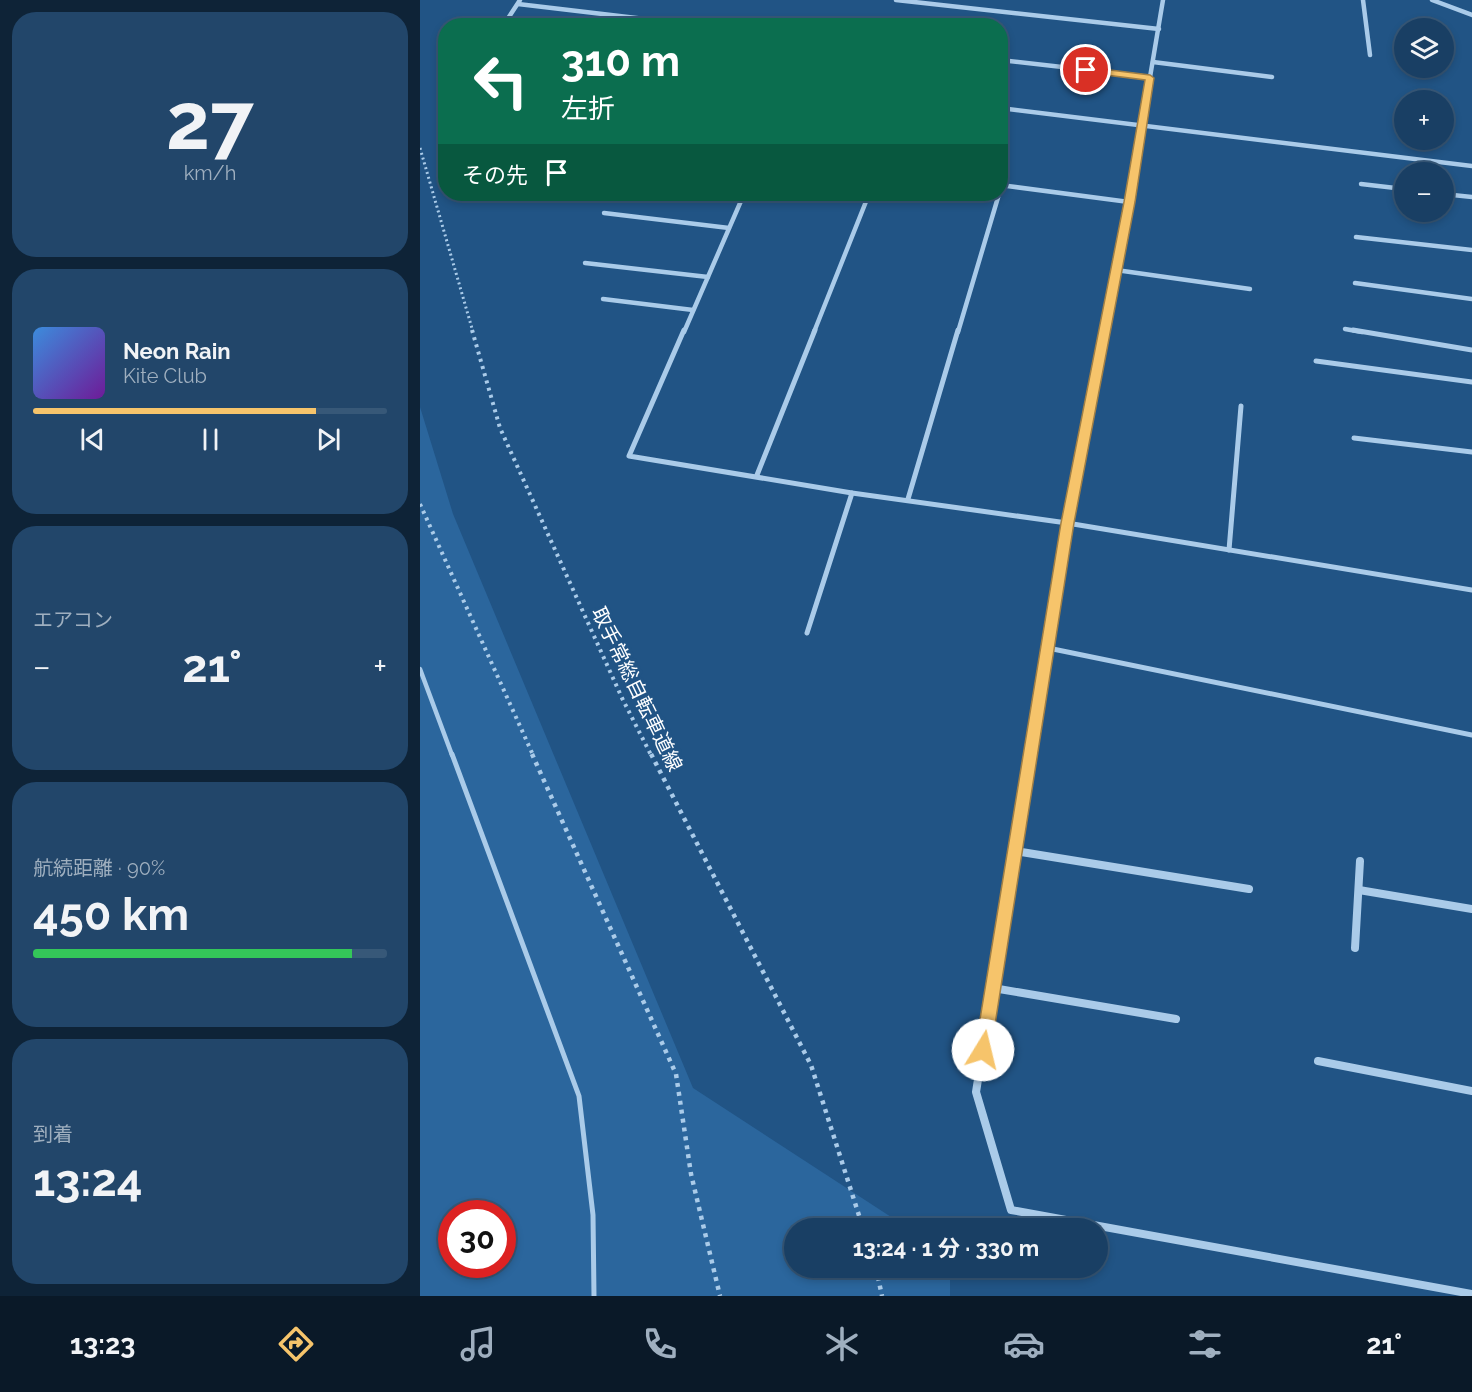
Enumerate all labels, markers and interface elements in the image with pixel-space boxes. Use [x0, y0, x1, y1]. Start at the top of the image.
map controls [1394, 18, 1454, 222]
button: layers [1394, 18, 1454, 78]
text: 310 m [561, 37, 680, 86]
icon: left [462, 42, 540, 120]
pin [1060, 44, 1111, 95]
icon: arrive [1069, 53, 1102, 86]
text: 27 [166, 76, 254, 167]
button: + [1394, 90, 1454, 150]
text: 左折 [561, 93, 615, 124]
icon: arrive [540, 156, 573, 189]
text: km/h [184, 161, 236, 185]
text: その先 [462, 162, 528, 188]
button: − [1394, 162, 1454, 222]
text: Neon Rain [123, 338, 231, 364]
text: Kite Club [123, 364, 207, 388]
icon: previous [76, 423, 109, 456]
icon: pause [194, 423, 227, 456]
icon: next [312, 423, 345, 456]
street label: 取手常総自転車道線 [587, 603, 687, 775]
text: エアコン [33, 608, 113, 632]
text: 21° [182, 640, 242, 693]
text: − [33, 647, 51, 686]
text: + [373, 647, 387, 686]
text: 航続距離 · 90% [33, 856, 165, 880]
text: 450 km [33, 888, 189, 941]
position arrow [951, 1018, 1015, 1082]
text: 到着 [33, 1122, 73, 1146]
text: 13:24 [33, 1154, 143, 1207]
speed limit sign: 30 [438, 1200, 516, 1278]
text: 13:24 · 1 分 · 330 m [853, 1235, 1039, 1261]
icon: directions [275, 1323, 317, 1365]
icon: music [457, 1323, 499, 1365]
icon: phone [639, 1323, 681, 1365]
icon: climate [821, 1323, 863, 1365]
icon: car [1003, 1323, 1045, 1365]
icon: filters [1184, 1323, 1226, 1365]
text: 13:23 [70, 1329, 135, 1360]
text: 21° [1366, 1329, 1402, 1360]

